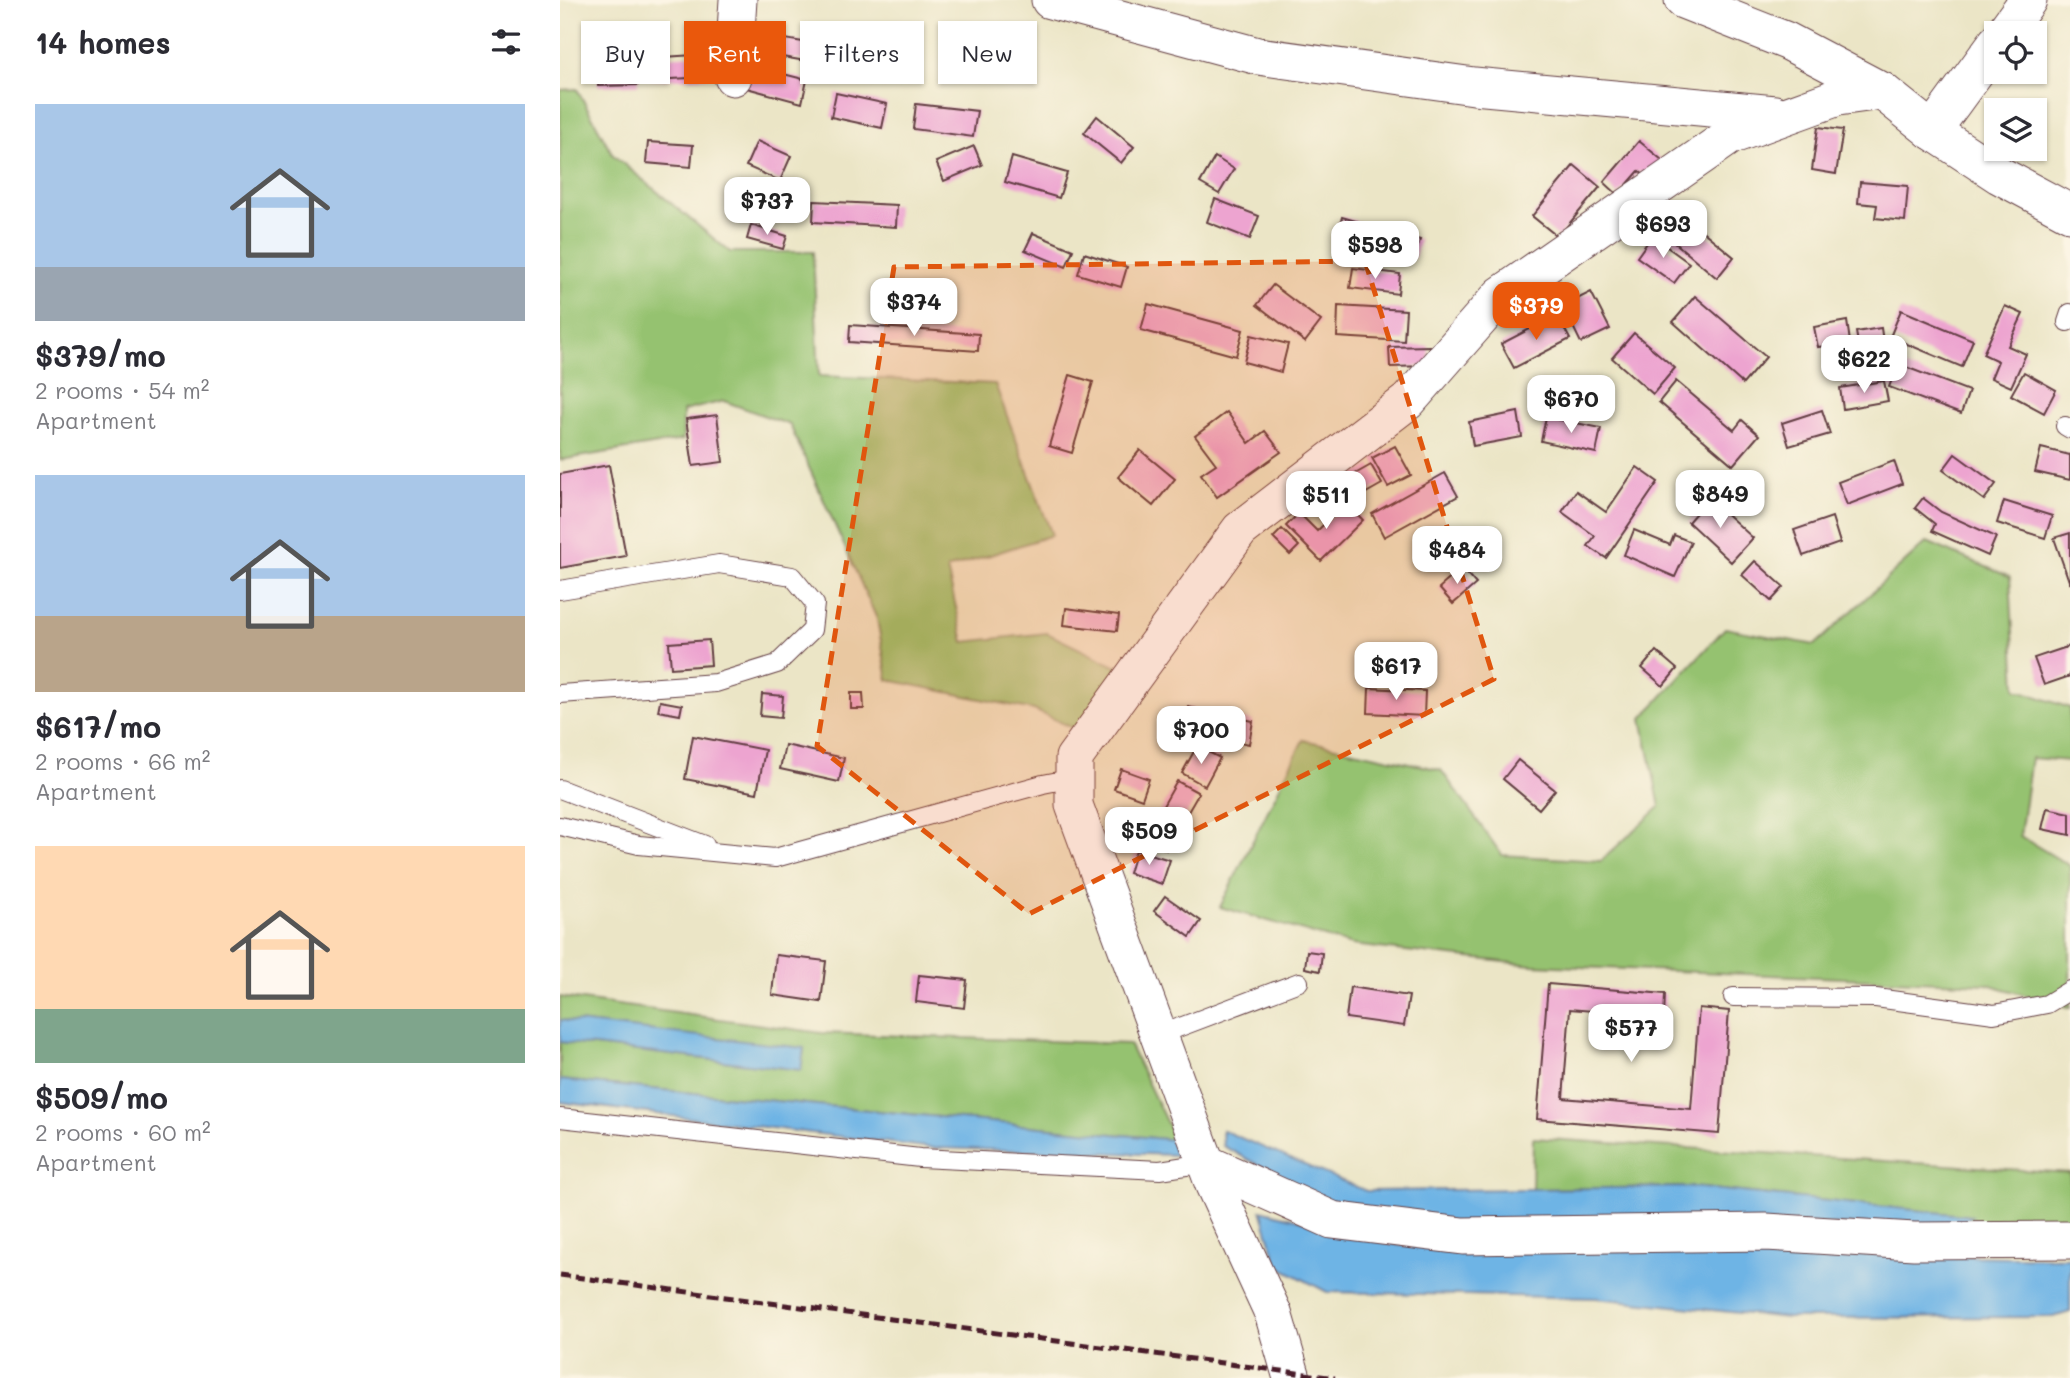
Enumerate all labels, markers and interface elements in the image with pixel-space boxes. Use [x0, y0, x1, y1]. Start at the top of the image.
chip: Buy [581, 21, 670, 84]
chip: Rent [684, 21, 786, 84]
chip: Filters [800, 21, 924, 84]
chip: New [938, 21, 1037, 84]
map controls [1984, 21, 2047, 161]
button: locate [1984, 21, 2047, 84]
text: 14 homes [35, 22, 171, 62]
icon: filters [487, 23, 525, 61]
button: layers [1984, 98, 2047, 161]
icon: home [217, 150, 343, 276]
pin: $737 [726, 177, 808, 237]
text: $737 [740, 185, 794, 215]
pin: $693 [1622, 201, 1704, 260]
text: $693 [1635, 208, 1691, 238]
pin: $598 [1334, 222, 1416, 281]
text: $598 [1347, 229, 1403, 259]
pin: $374 [873, 278, 955, 338]
pin: $379 [1495, 282, 1577, 342]
text: $374 [886, 286, 942, 316]
text: $379 [1509, 290, 1563, 320]
text: $379/mo [35, 335, 166, 375]
pin: $622 [1823, 336, 1905, 395]
text: $622 [1837, 343, 1891, 373]
text: 2 rooms · 54 m² [35, 375, 210, 405]
pin: $670 [1530, 376, 1612, 435]
text: $670 [1543, 383, 1599, 413]
text: Apartment [35, 405, 157, 435]
pin: $849 [1679, 470, 1761, 530]
pin: $511 [1285, 472, 1367, 531]
text: $849 [1692, 478, 1748, 508]
text: $511 [1302, 479, 1350, 509]
icon: home [217, 521, 343, 647]
pin: $484 [1416, 526, 1498, 586]
text: $484 [1428, 534, 1486, 564]
pin: $617 [1355, 642, 1437, 702]
text: $617 [1370, 650, 1422, 680]
text: $617/mo [35, 706, 161, 746]
pin: $700 [1160, 706, 1242, 766]
text: $700 [1173, 714, 1229, 744]
text: 2 rooms · 66 m² [35, 746, 210, 776]
text: Apartment [35, 776, 157, 806]
pin: $509 [1108, 808, 1190, 867]
text: $509 [1121, 815, 1177, 845]
icon: home [217, 892, 343, 1018]
pin: $577 [1590, 1004, 1672, 1064]
text: $577 [1604, 1012, 1658, 1042]
text: $509/mo [35, 1077, 168, 1117]
text: 2 rooms · 60 m² [35, 1117, 211, 1147]
text: Apartment [35, 1147, 157, 1177]

